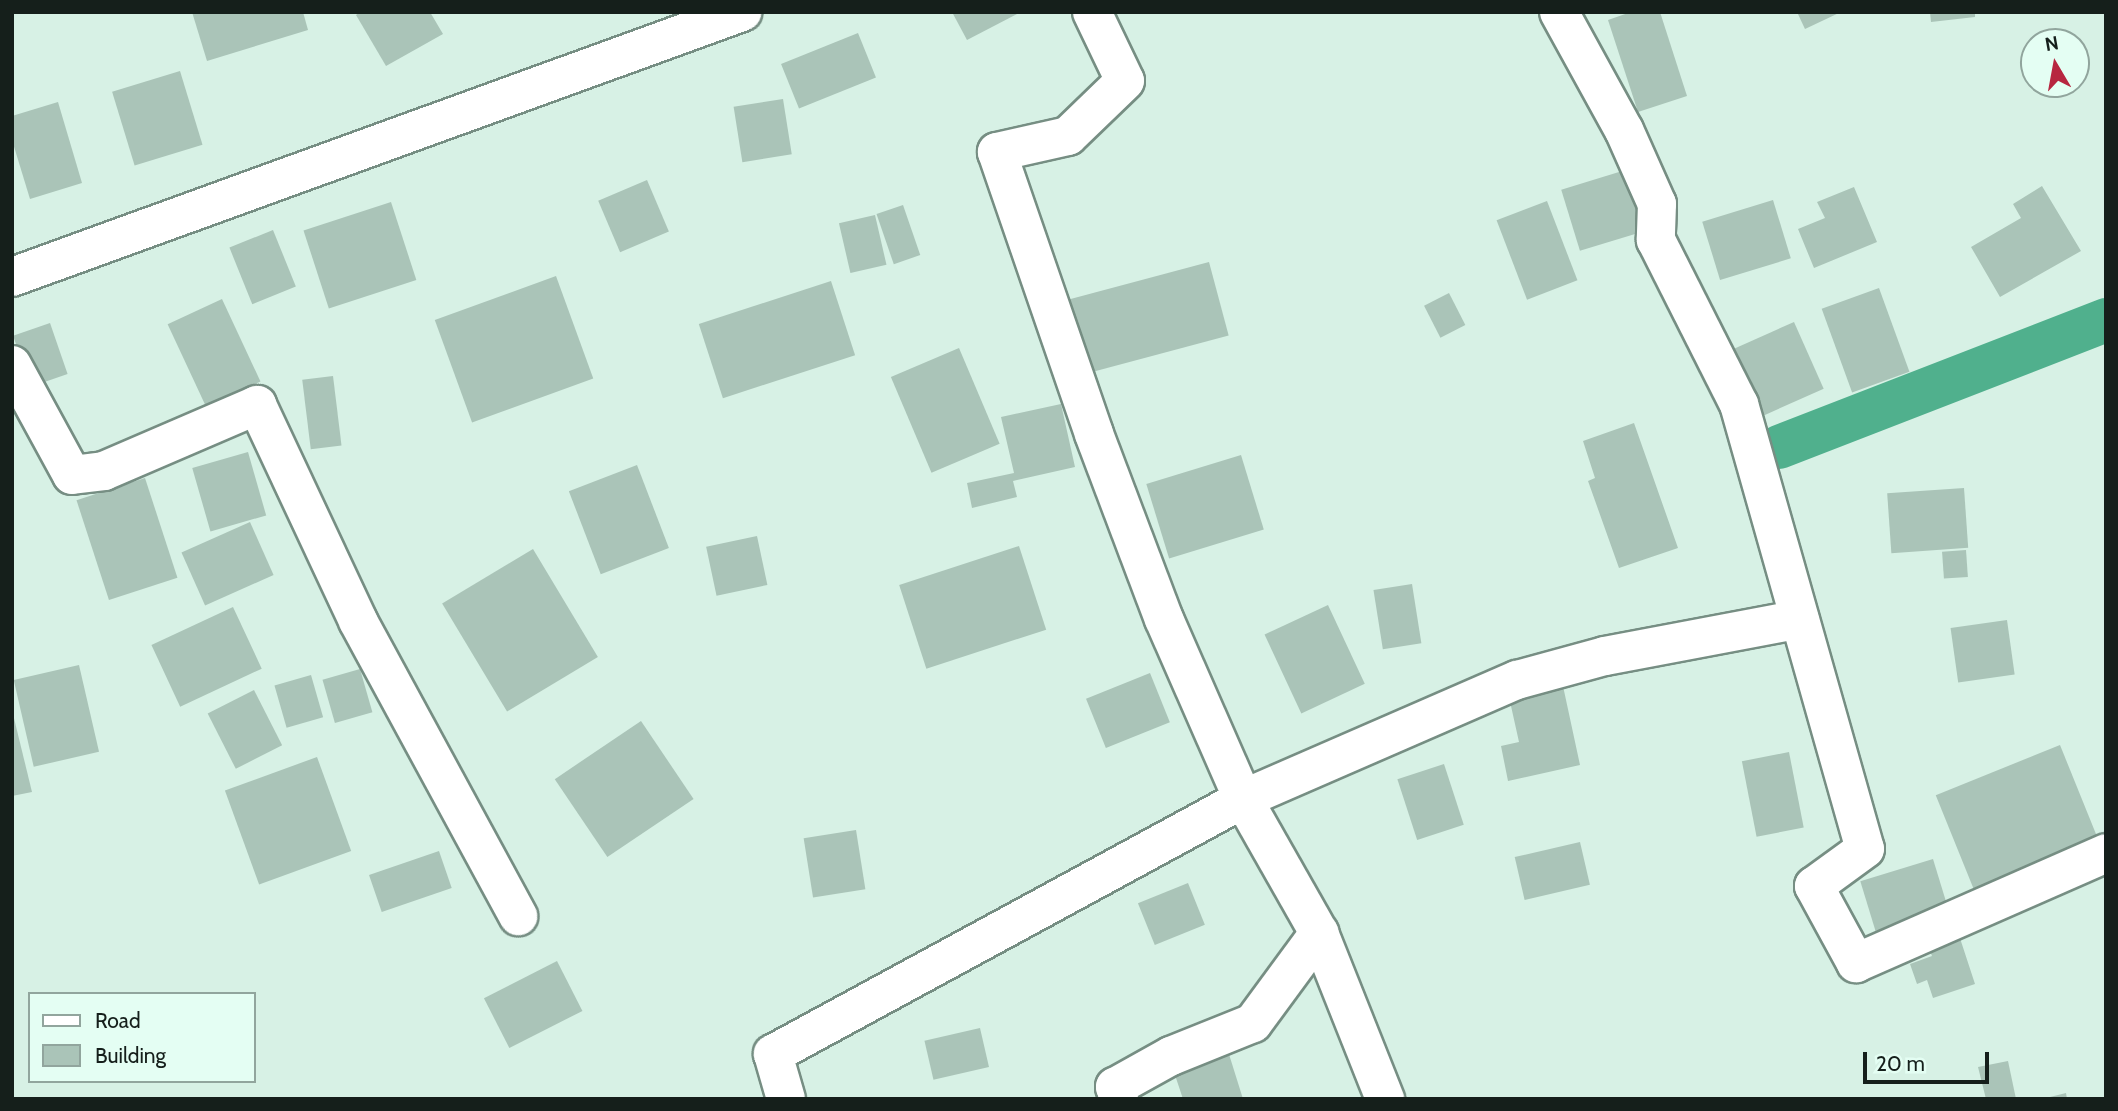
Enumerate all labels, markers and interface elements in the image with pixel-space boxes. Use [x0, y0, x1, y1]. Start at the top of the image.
north arrow [2020, 28, 2090, 98]
text: N [2043, 31, 2060, 56]
legend [28, 992, 256, 1083]
text: Road [95, 1008, 141, 1033]
scale bar [1866, 1038, 1992, 1082]
text: Building [95, 1043, 166, 1068]
text: 20 m [1876, 1051, 1925, 1076]

